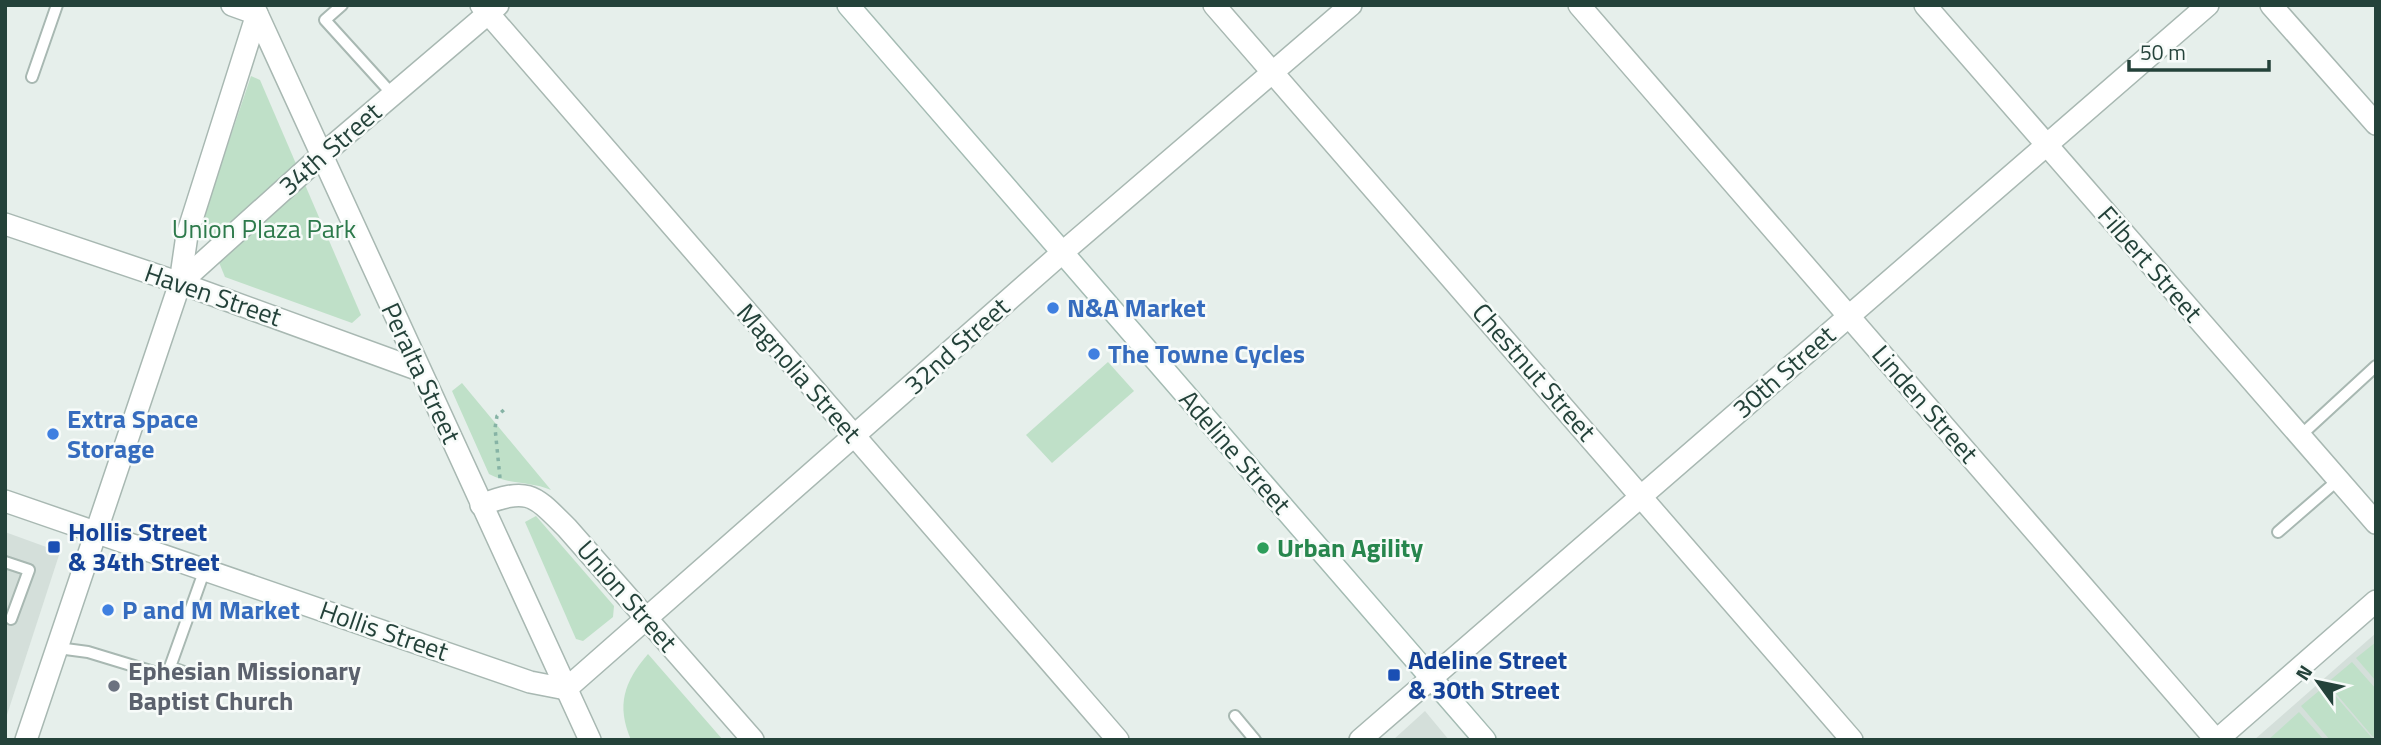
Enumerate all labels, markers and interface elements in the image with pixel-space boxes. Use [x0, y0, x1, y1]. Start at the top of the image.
scale bar [2129, 28, 2269, 72]
text: 50 m [2140, 36, 2186, 68]
street label: 34th Street [270, 93, 390, 204]
street label: Filbert Street [2089, 197, 2212, 330]
park label: Union Plaza Park [172, 209, 356, 248]
street label: Haven Street [139, 253, 287, 336]
street label: 32nd Street [895, 288, 1018, 403]
place label: N&A Market [1067, 288, 1206, 327]
street label: Magnolia Street [728, 294, 871, 451]
street label: Chestnut Street [1463, 294, 1606, 449]
street label: Peralta Street [372, 296, 471, 450]
marker: N&A Market [1045, 300, 1061, 316]
street label: 30th Street [1724, 316, 1844, 427]
place label: The Towne Cycles [1108, 334, 1305, 373]
street label: Linden Street [1863, 336, 1988, 471]
marker: The Towne Cycles [1086, 346, 1102, 362]
street label: Adeline Street [1170, 381, 1301, 522]
place label: Extra Space Storage [67, 399, 198, 468]
marker: Extra Space Storage [45, 426, 61, 442]
place label: Hollis Street & 34th Street [68, 512, 220, 581]
place label: Urban Agility [1277, 528, 1423, 567]
street label: Union Street [568, 531, 687, 660]
marker: Hollis Street & 34th Street [46, 539, 62, 555]
marker: Urban Agility [1255, 540, 1271, 556]
place label: P and M Market [122, 590, 300, 629]
street label: Hollis Street [315, 590, 454, 671]
marker: P and M Market [100, 602, 116, 618]
place label: Adeline Street & 30th Street [1408, 640, 1567, 709]
north arrow [2283, 647, 2353, 717]
place label: Ephesian Missionary Baptist Church [128, 651, 361, 720]
text: N [2288, 659, 2319, 686]
marker: Adeline Street & 30th Street [1386, 667, 1402, 683]
marker: Ephesian Missionary Baptist Church [106, 678, 122, 694]

